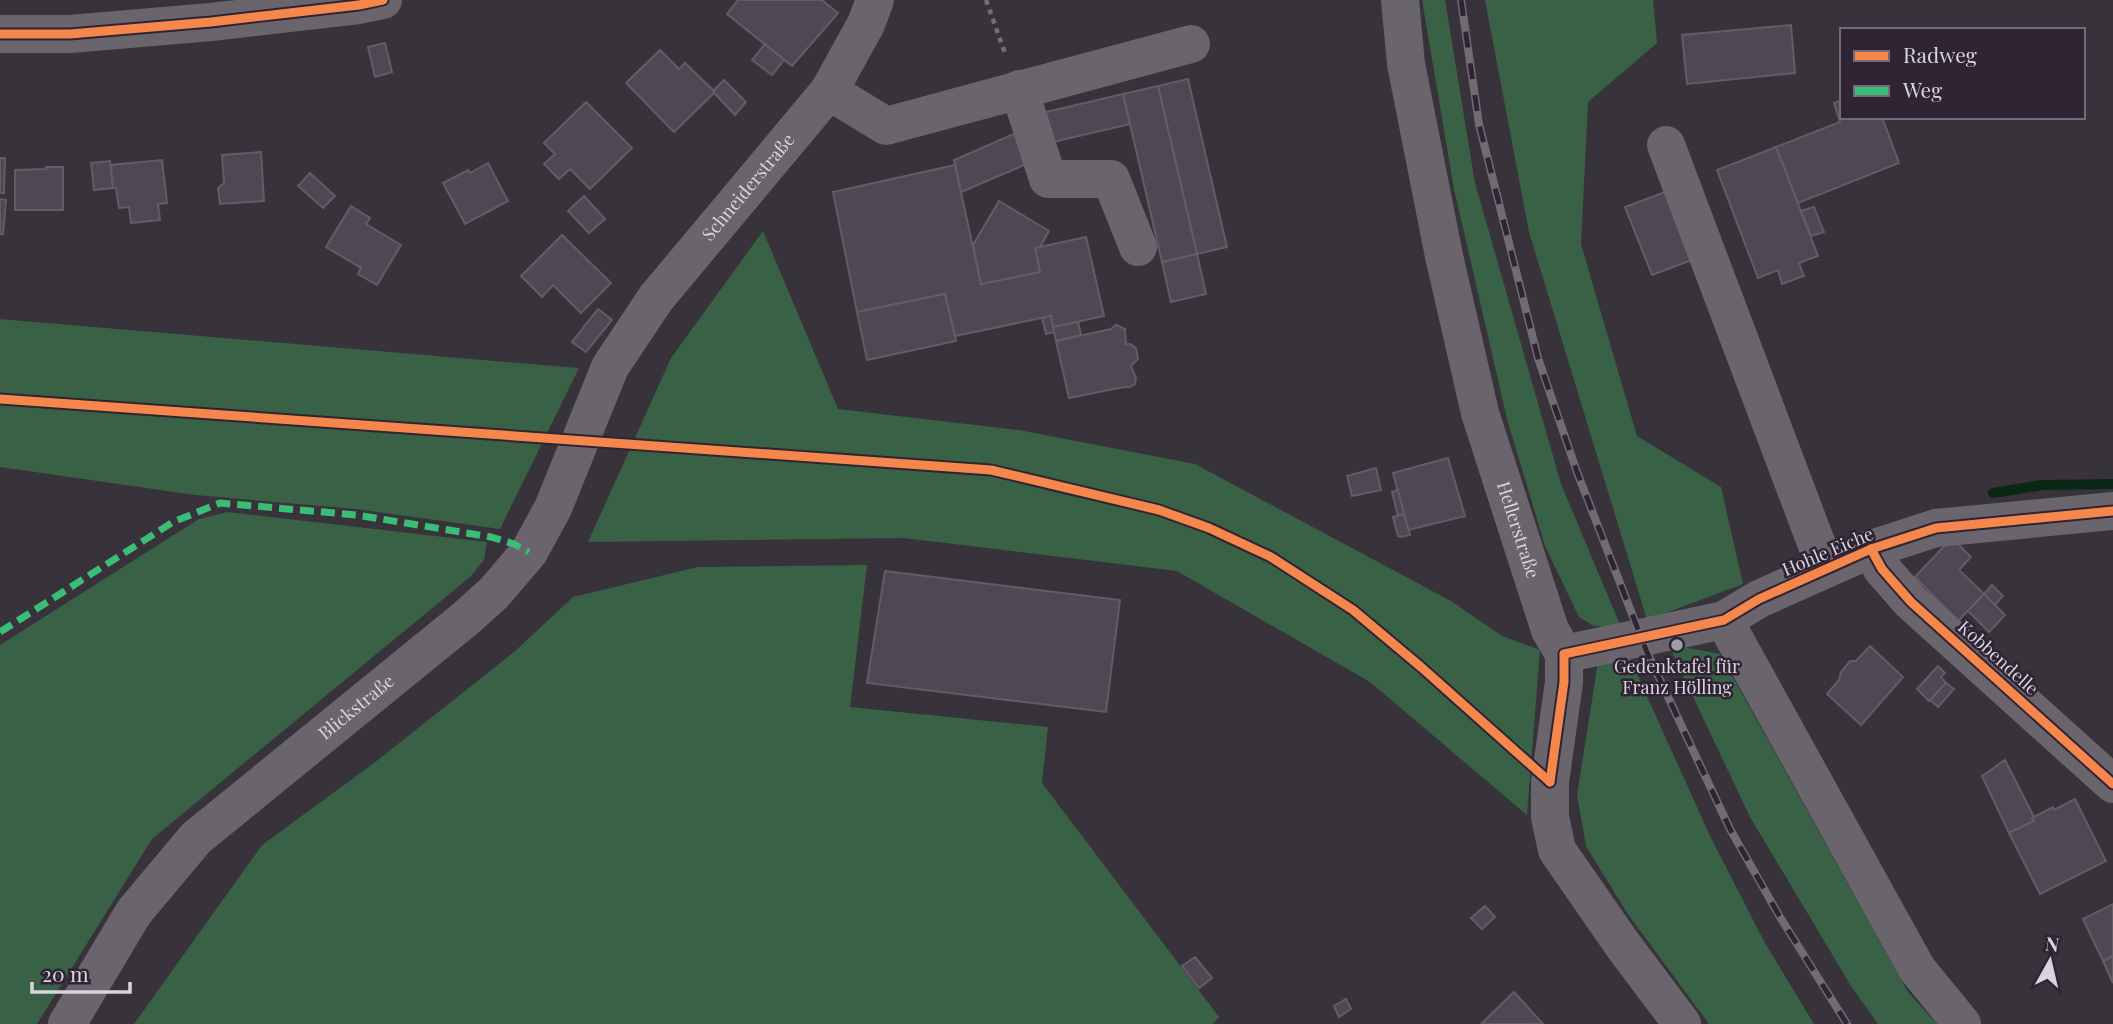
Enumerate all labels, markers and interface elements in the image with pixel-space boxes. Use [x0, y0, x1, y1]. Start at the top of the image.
legend [1840, 28, 2085, 119]
text: Radweg [1903, 40, 1977, 68]
text: Weg [1902, 75, 1942, 103]
street label: Schneiderstraße [696, 128, 799, 245]
street label: Hellerstraße [1492, 478, 1546, 581]
street label: Hohle Eiche [1778, 521, 1877, 581]
street label: Kobbendelle [1953, 615, 2044, 700]
marker: Gedenktafel für Franz Hölling [1669, 637, 1685, 653]
place label: Gedenktafel für Franz Hölling [1614, 654, 1740, 699]
street label: Blickstraße [313, 668, 399, 745]
north arrow [2015, 926, 2085, 996]
text: N [2044, 929, 2061, 957]
scale bar [32, 950, 130, 994]
text: 20 m [42, 959, 89, 987]

